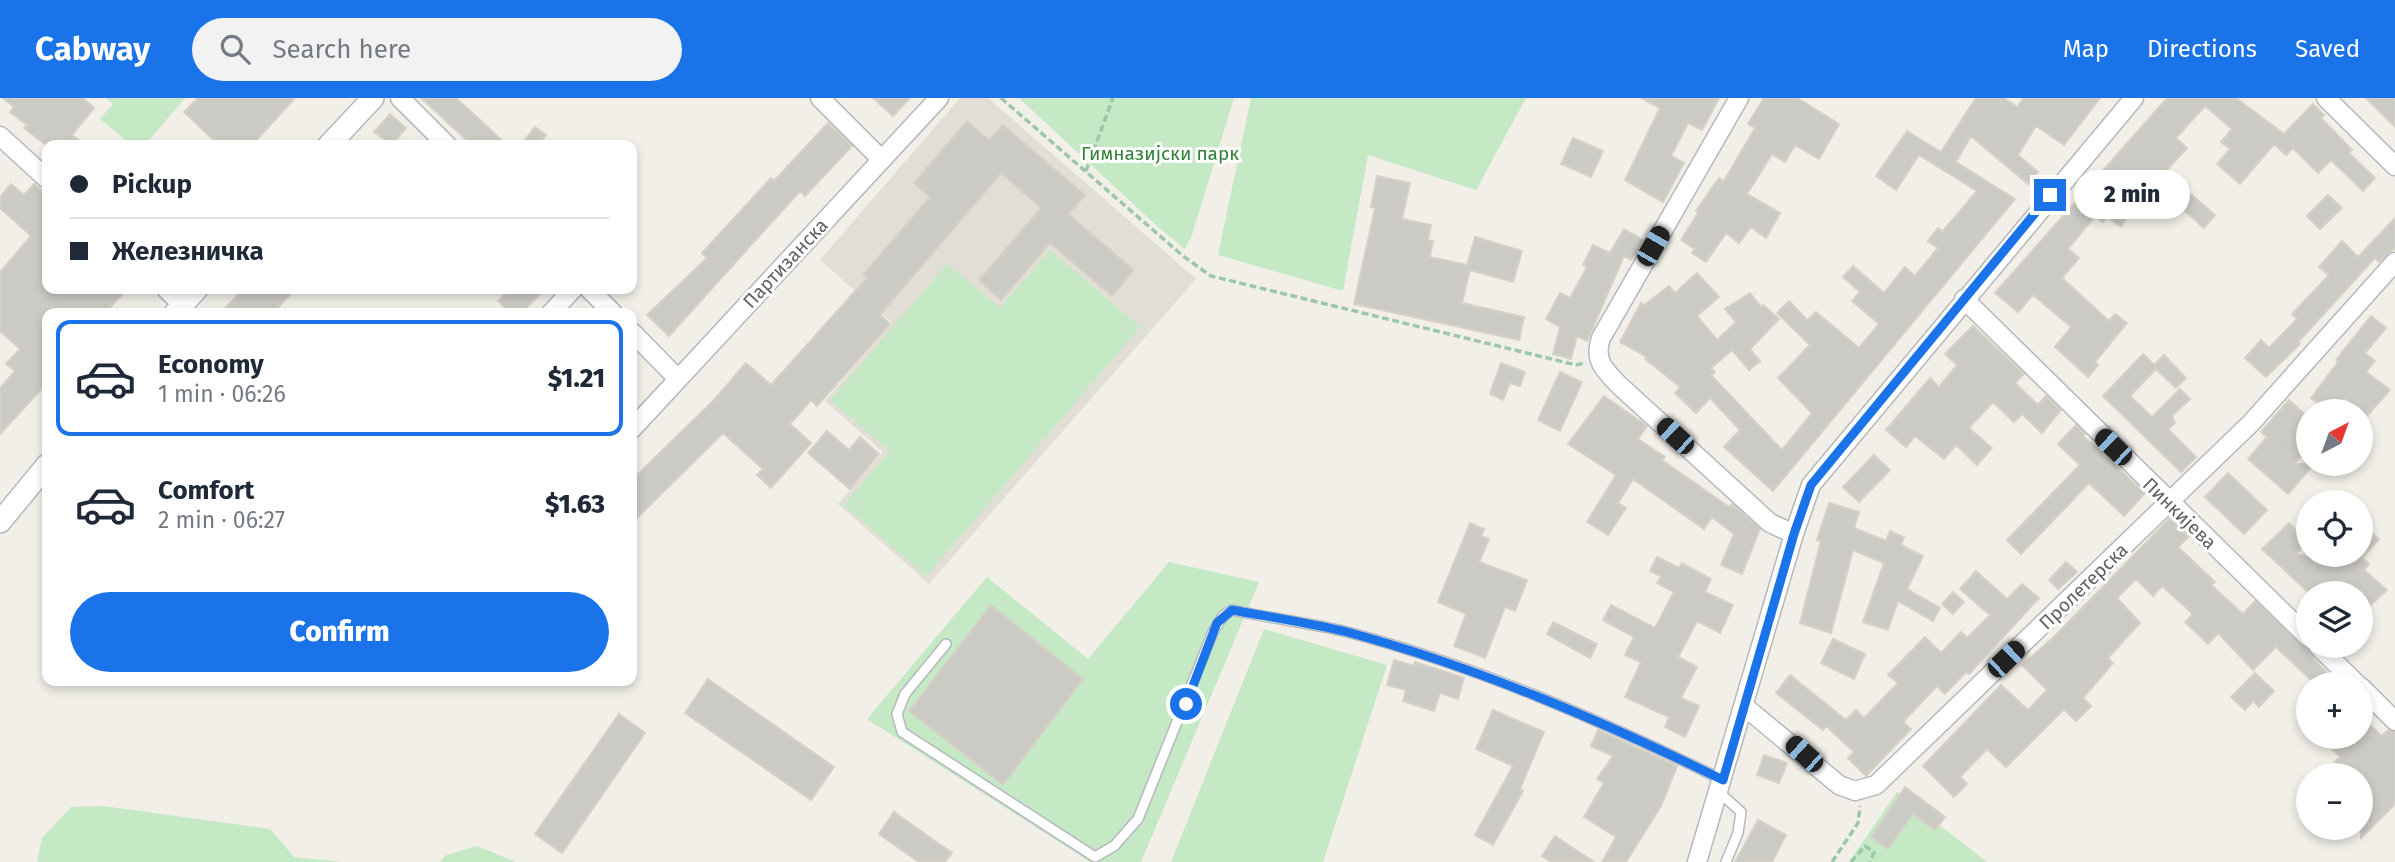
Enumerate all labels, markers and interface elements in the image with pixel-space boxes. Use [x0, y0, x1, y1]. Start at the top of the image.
search box [192, 18, 682, 81]
text: Cabway [35, 29, 150, 69]
icon: search [216, 30, 254, 68]
text: Search here [272, 34, 411, 65]
text: Map [2063, 35, 2109, 63]
text: Directions [2147, 35, 2257, 63]
text: Saved [2295, 35, 2360, 63]
park label: Гимназијски парк [1081, 142, 1239, 165]
text: Pickup [112, 169, 192, 200]
callout: 2 min [2074, 170, 2190, 220]
route end [2034, 179, 2066, 211]
text: 2 min [2104, 180, 2160, 208]
street label: Партизанска [738, 214, 833, 313]
car [1634, 223, 1673, 269]
text: Железничка [112, 236, 264, 267]
icon: car [74, 347, 137, 410]
text: Economy [158, 349, 264, 380]
text: $1.21 [548, 363, 605, 394]
text: 1 min · 06:26 [158, 380, 286, 408]
north arrow [2296, 399, 2373, 476]
map controls [2296, 399, 2373, 840]
car [1653, 414, 1698, 458]
car [2091, 425, 2136, 469]
icon: car [74, 473, 137, 536]
street label: Пинкијева [2138, 473, 2221, 554]
text: Comfort [158, 475, 254, 506]
text: $1.63 [545, 489, 605, 520]
button: locate [2296, 490, 2373, 567]
text: 2 min · 06:27 [158, 506, 285, 534]
street label: Пролетерска [2034, 538, 2133, 634]
button: layers [2296, 581, 2373, 658]
button: Confirm [70, 592, 609, 672]
car [1984, 637, 2029, 681]
button: + [2296, 672, 2373, 749]
route start [1170, 688, 1202, 720]
car [1782, 732, 1827, 776]
button: − [2296, 763, 2373, 840]

